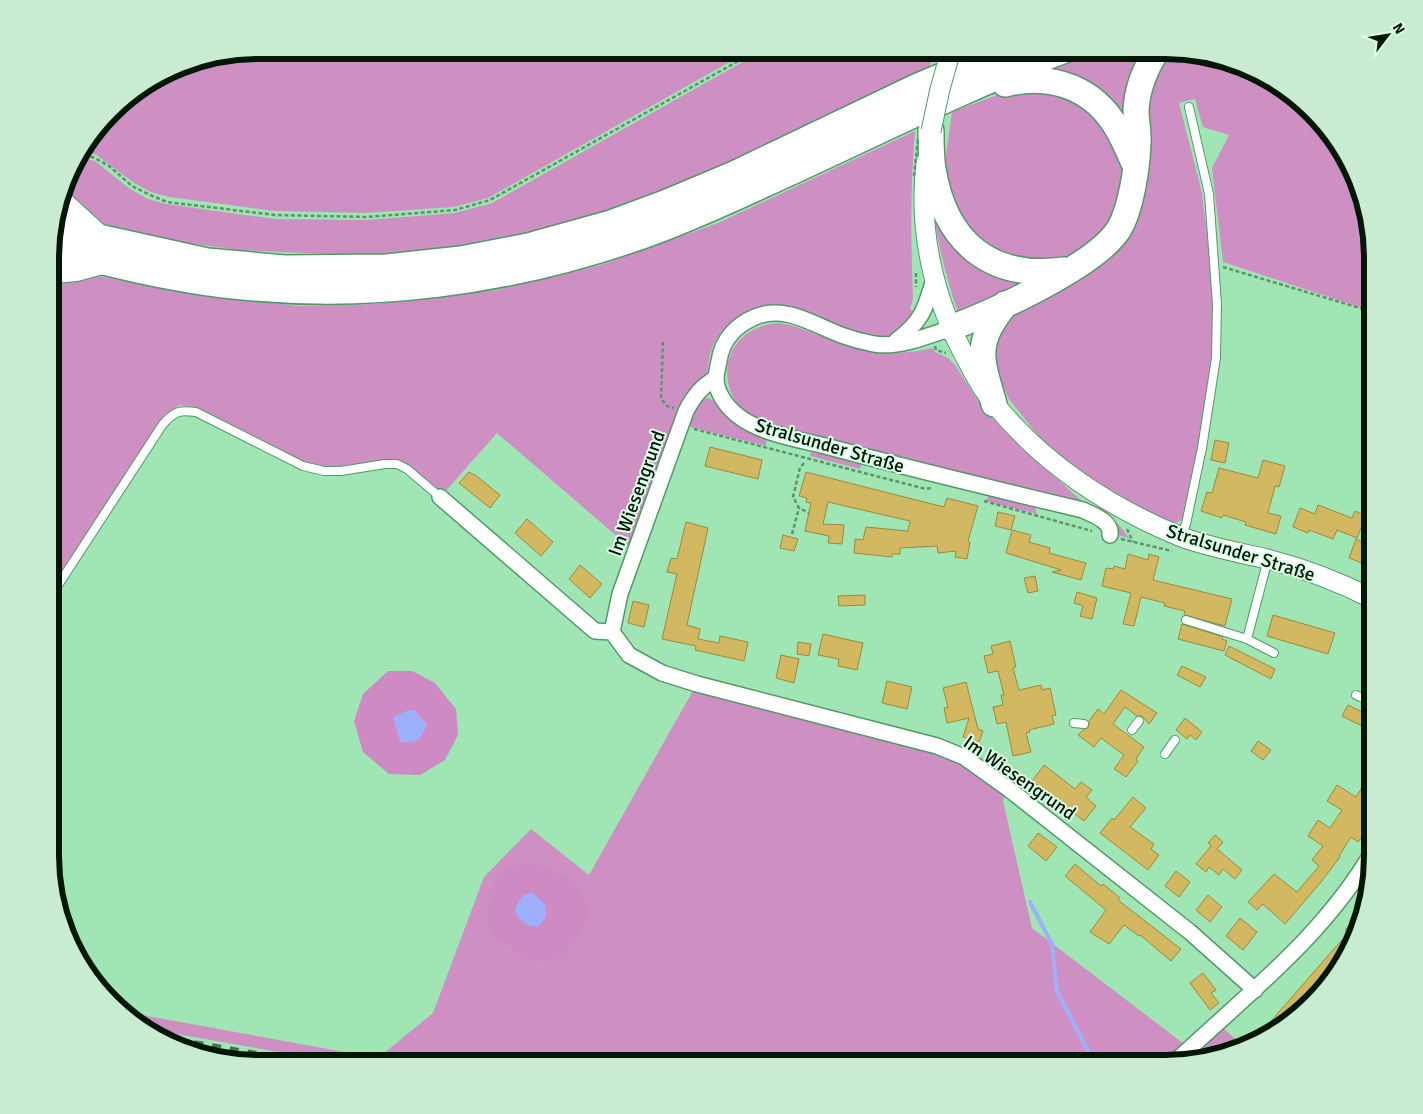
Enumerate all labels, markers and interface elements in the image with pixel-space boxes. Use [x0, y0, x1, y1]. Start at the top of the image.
north arrow [1363, 10, 1413, 60]
text: N [1389, 20, 1409, 37]
street label: Stralsunder Straße [752, 413, 907, 479]
street label: Im Wiesengrund [603, 427, 671, 559]
street label: Stralsunder Straße [1163, 519, 1318, 587]
street label: Im Wiesengrund [959, 730, 1080, 825]

